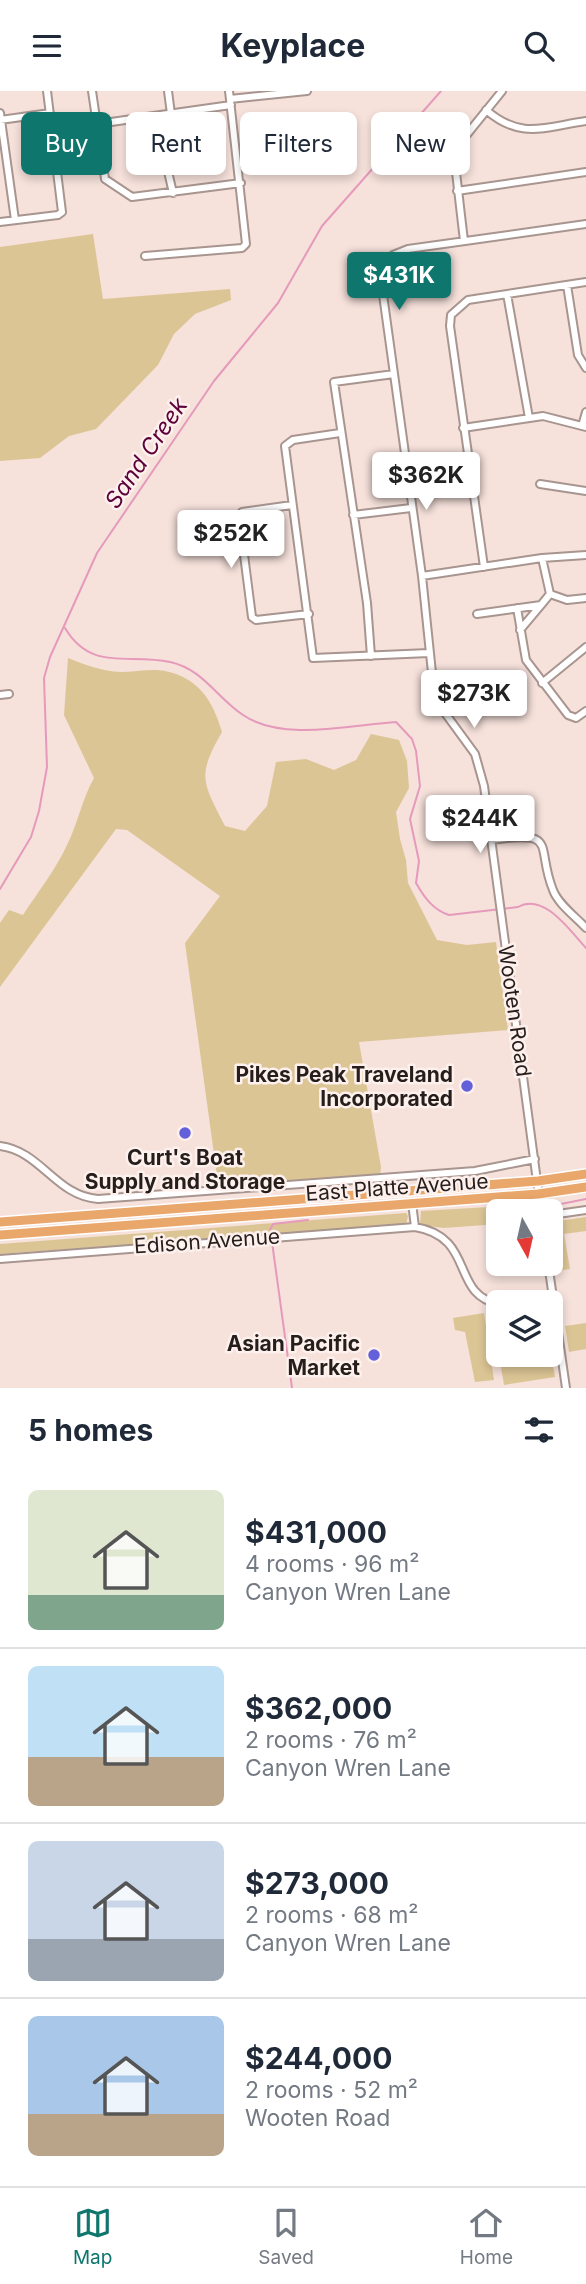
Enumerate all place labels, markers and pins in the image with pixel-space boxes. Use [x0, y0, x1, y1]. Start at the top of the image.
pin: $431K [350, 253, 448, 312]
pin: $362K [377, 453, 475, 512]
pin: $252K [182, 511, 280, 570]
pin: $273K [425, 671, 523, 730]
pin: $244K [431, 795, 529, 855]
place label: Pikes Peak Traveland Incorporated [235, 1062, 453, 1111]
marker: Pikes Peak Traveland Incorporated [459, 1078, 475, 1094]
marker: Curt's Boat Supply and Storage [177, 1125, 193, 1141]
place label: Curt's Boat Supply and Storage [85, 1145, 285, 1194]
place label: Asian Pacific Market [227, 1331, 360, 1380]
marker: Asian Pacific Market [366, 1347, 382, 1363]

